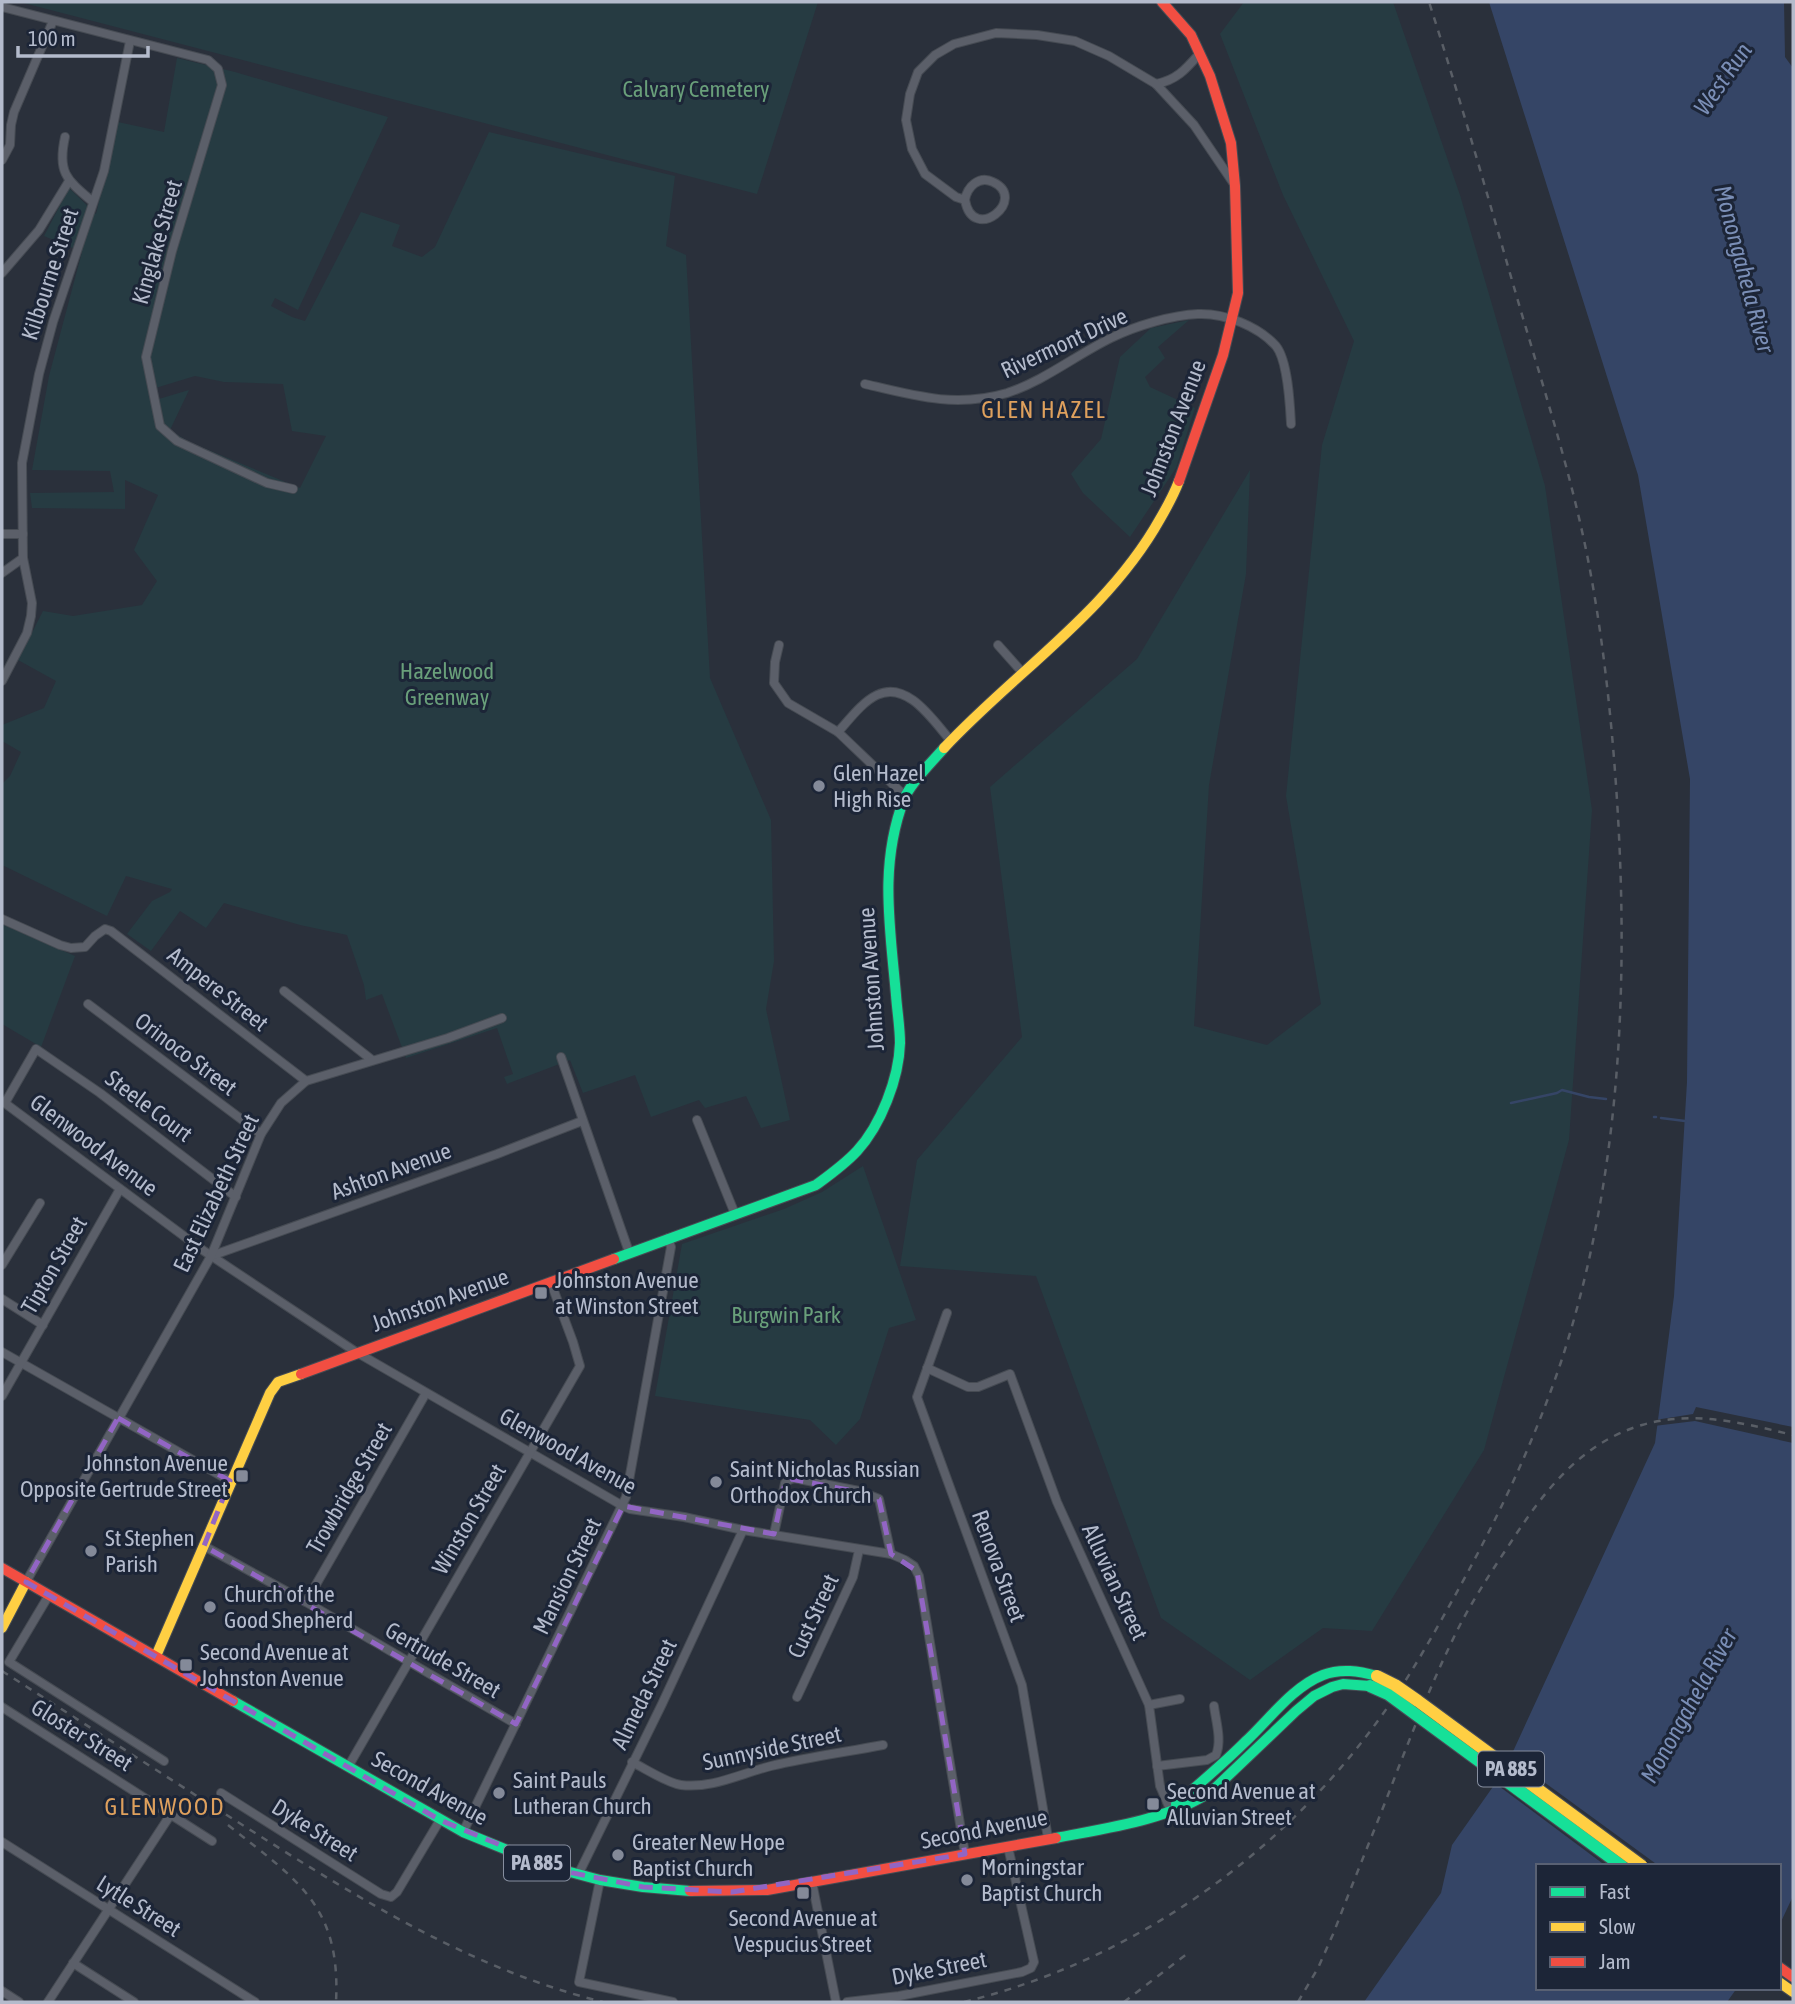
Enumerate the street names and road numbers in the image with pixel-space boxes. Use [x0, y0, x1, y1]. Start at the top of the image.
street label: Kinglake Street [127, 177, 187, 307]
street label: Kilbourne Street [16, 205, 84, 343]
street label: Rivermont Drive [997, 302, 1131, 384]
street label: Johnston Avenue [1135, 356, 1211, 500]
street label: Johnston Avenue [853, 906, 889, 1052]
street label: Ampere Street [163, 942, 273, 1036]
street label: Orinoco Street [130, 1007, 242, 1101]
street label: Steele Court [101, 1065, 197, 1147]
street label: Glenwood Avenue [25, 1089, 163, 1201]
street label: East Elizabeth Street [168, 1110, 264, 1276]
street label: Ashton Avenue [327, 1137, 455, 1205]
street label: Tipton Street [16, 1212, 92, 1318]
street label: Johnston Avenue [368, 1263, 512, 1337]
street label: Glenwood Avenue [495, 1403, 641, 1499]
street label: Trowbridge Street [301, 1418, 397, 1558]
street label: Winston Street [427, 1459, 511, 1579]
street label: Renova Street [967, 1506, 1031, 1626]
street label: Mansion Street [528, 1514, 606, 1638]
street label: Alluvian Street [1077, 1520, 1153, 1644]
street label: Cust Street [782, 1570, 844, 1662]
street label: Gertrude Street [381, 1617, 505, 1703]
street label: Almeda Street [606, 1635, 682, 1753]
street label: Gloster Street [27, 1694, 137, 1776]
street label: Sunnyside Street [700, 1721, 844, 1775]
street label: Second Avenue [368, 1746, 492, 1830]
road number: PA 885 [1478, 1752, 1544, 1786]
street label: Dyke Street [267, 1794, 363, 1866]
street label: Second Avenue [919, 1804, 1049, 1854]
road number: PA 885 [504, 1846, 570, 1881]
street label: Lytle Street [92, 1870, 186, 1942]
street label: Dyke Street [889, 1946, 989, 1990]

